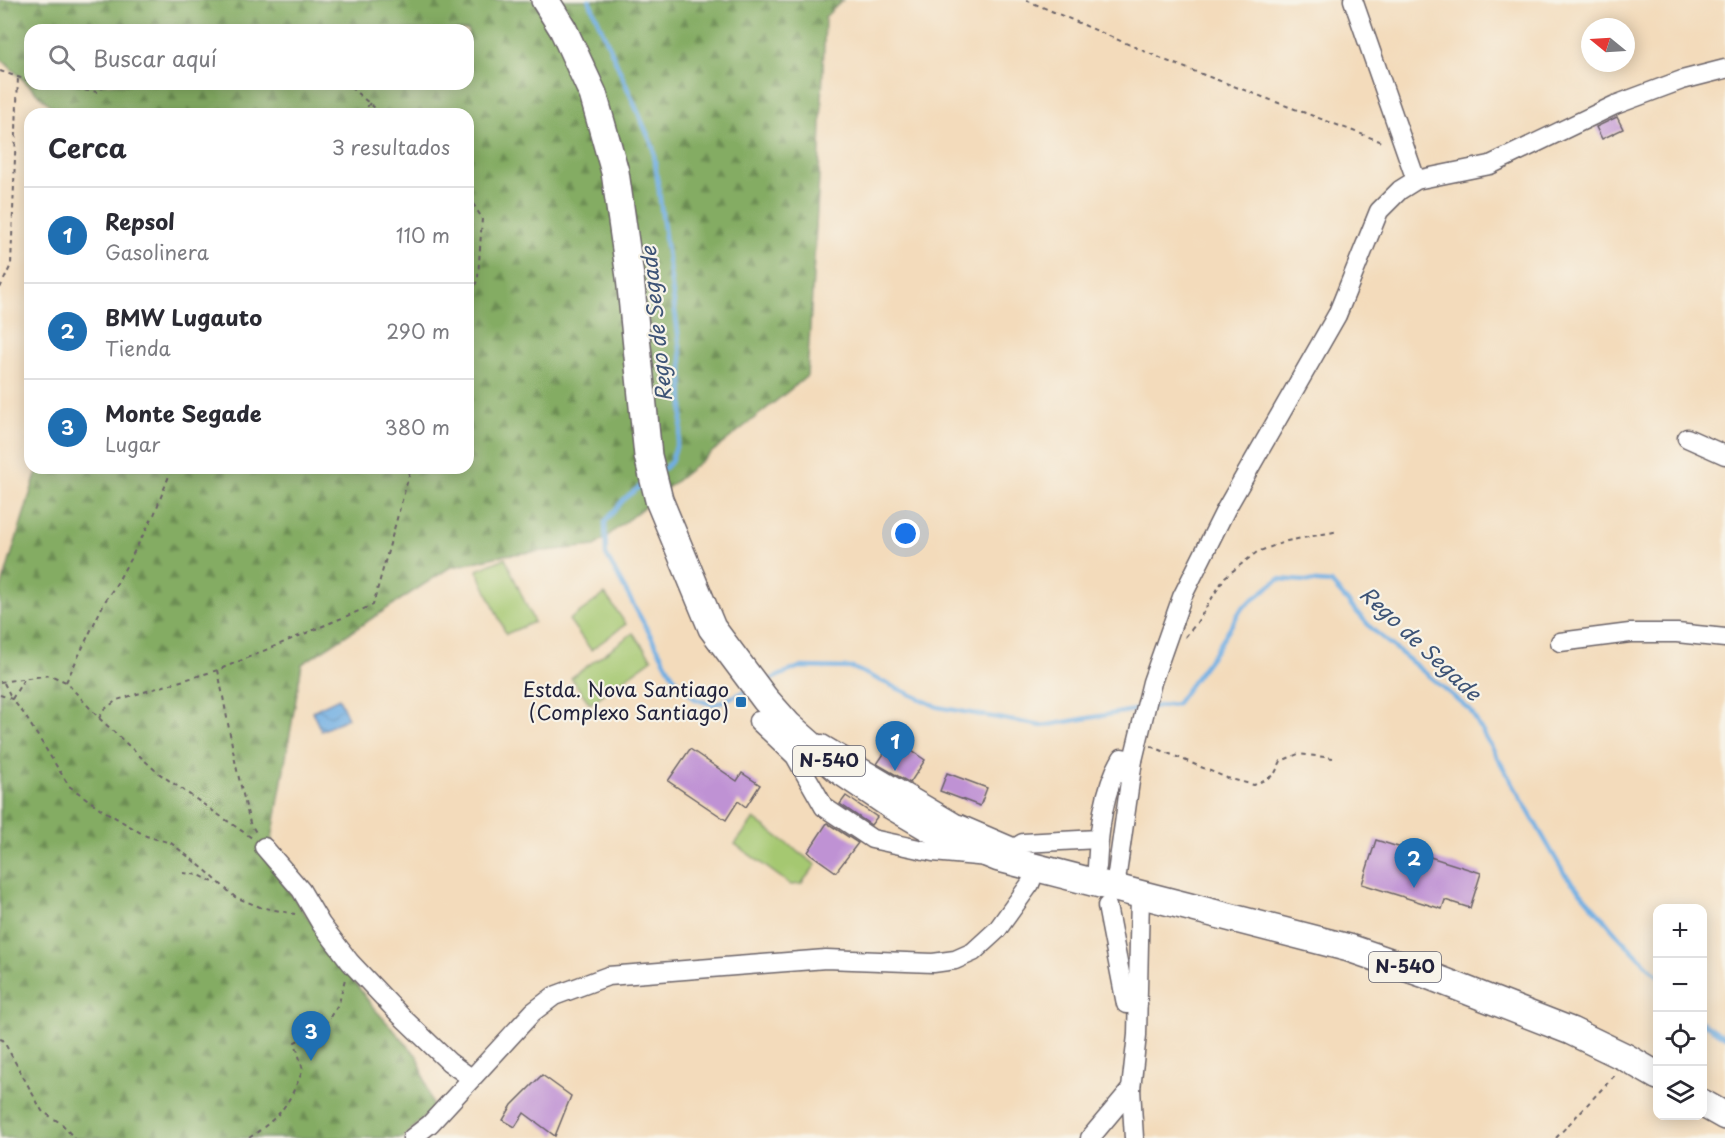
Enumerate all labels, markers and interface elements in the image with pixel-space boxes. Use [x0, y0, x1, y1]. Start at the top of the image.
north arrow [1581, 18, 1635, 72]
search box [24, 24, 474, 90]
icon: search [45, 41, 78, 74]
text: Buscar aquí [93, 41, 217, 74]
text: Cerca [48, 128, 127, 167]
text: 3 resultados [332, 132, 450, 162]
text: Repsol [105, 204, 175, 237]
text: 1 [63, 220, 72, 250]
text: 110 m [396, 220, 450, 250]
text: Gasolinera [105, 237, 209, 267]
water label: Rego de Segade [631, 243, 679, 403]
text: BMW Lugauto [105, 300, 262, 333]
text: 2 [60, 316, 75, 346]
text: 290 m [386, 316, 450, 346]
text: Tienda [105, 333, 171, 363]
text: Monte Segade [105, 396, 262, 429]
text: 3 [61, 412, 74, 442]
text: 380 m [384, 412, 450, 442]
text: Lugar [105, 429, 160, 459]
your location [891, 519, 920, 548]
water label: Rego de Segade [1353, 578, 1491, 709]
place label: Estda. Nova Santiago (Complexo Santiago) [523, 674, 729, 727]
marker: Estda. Nova Santiago (Complexo Santiago) [734, 695, 748, 709]
pin: 1 [876, 722, 914, 771]
road number: N-540 [793, 746, 865, 776]
pin: 2 [1394, 838, 1434, 888]
map controls [1653, 904, 1707, 1120]
button: + [1653, 904, 1707, 958]
road number: N-540 [1369, 952, 1441, 982]
button: − [1653, 958, 1707, 1012]
pin: 3 [292, 1012, 330, 1061]
button: locate [1653, 1012, 1707, 1066]
button: layers [1653, 1066, 1707, 1120]

